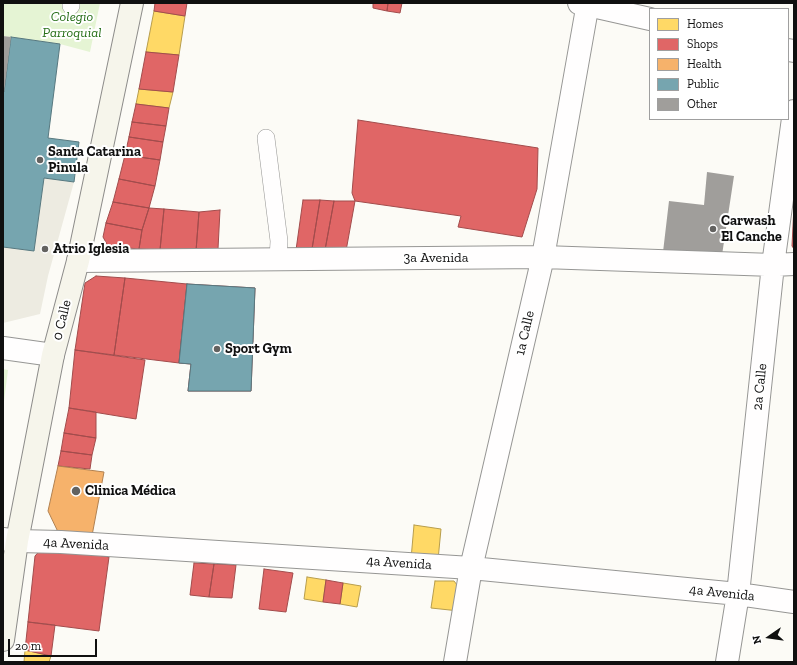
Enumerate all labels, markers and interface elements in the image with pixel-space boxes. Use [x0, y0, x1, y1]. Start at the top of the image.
legend [649, 8, 789, 120]
park label: Colegio Parroquial [42, 9, 102, 42]
text: Homes [687, 17, 723, 31]
text: Shops [687, 37, 718, 51]
text: Health [687, 57, 722, 71]
text: Public [687, 77, 719, 91]
text: Other [687, 97, 718, 111]
place label: Santa Catarina Pinula [48, 144, 141, 176]
marker: Santa Catarina Pinula [35, 155, 45, 165]
place label: Carwash El Canche [721, 213, 782, 246]
marker: Carwash El Canche [708, 224, 718, 234]
place label: Atrio Iglesia [53, 241, 129, 257]
marker: Atrio Iglesia [40, 244, 50, 254]
street label: 3a Avenida [403, 250, 469, 266]
street label: 0 Calle [49, 298, 75, 342]
street label: 1a Calle [512, 309, 538, 357]
place label: Sport Gym [225, 341, 292, 357]
marker: Sport Gym [212, 344, 222, 354]
street label: 2a Calle [749, 363, 771, 411]
place label: Clinica Médica [85, 483, 176, 499]
marker: Clinica Médica [70, 485, 82, 497]
street label: 4a Avenida [43, 534, 109, 554]
street label: 4a Avenida [366, 552, 432, 574]
street label: 4a Avenida [688, 581, 756, 605]
north arrow [749, 617, 789, 657]
scale bar [10, 631, 99, 657]
text: N [750, 634, 764, 645]
text: 20 m [15, 639, 41, 653]

